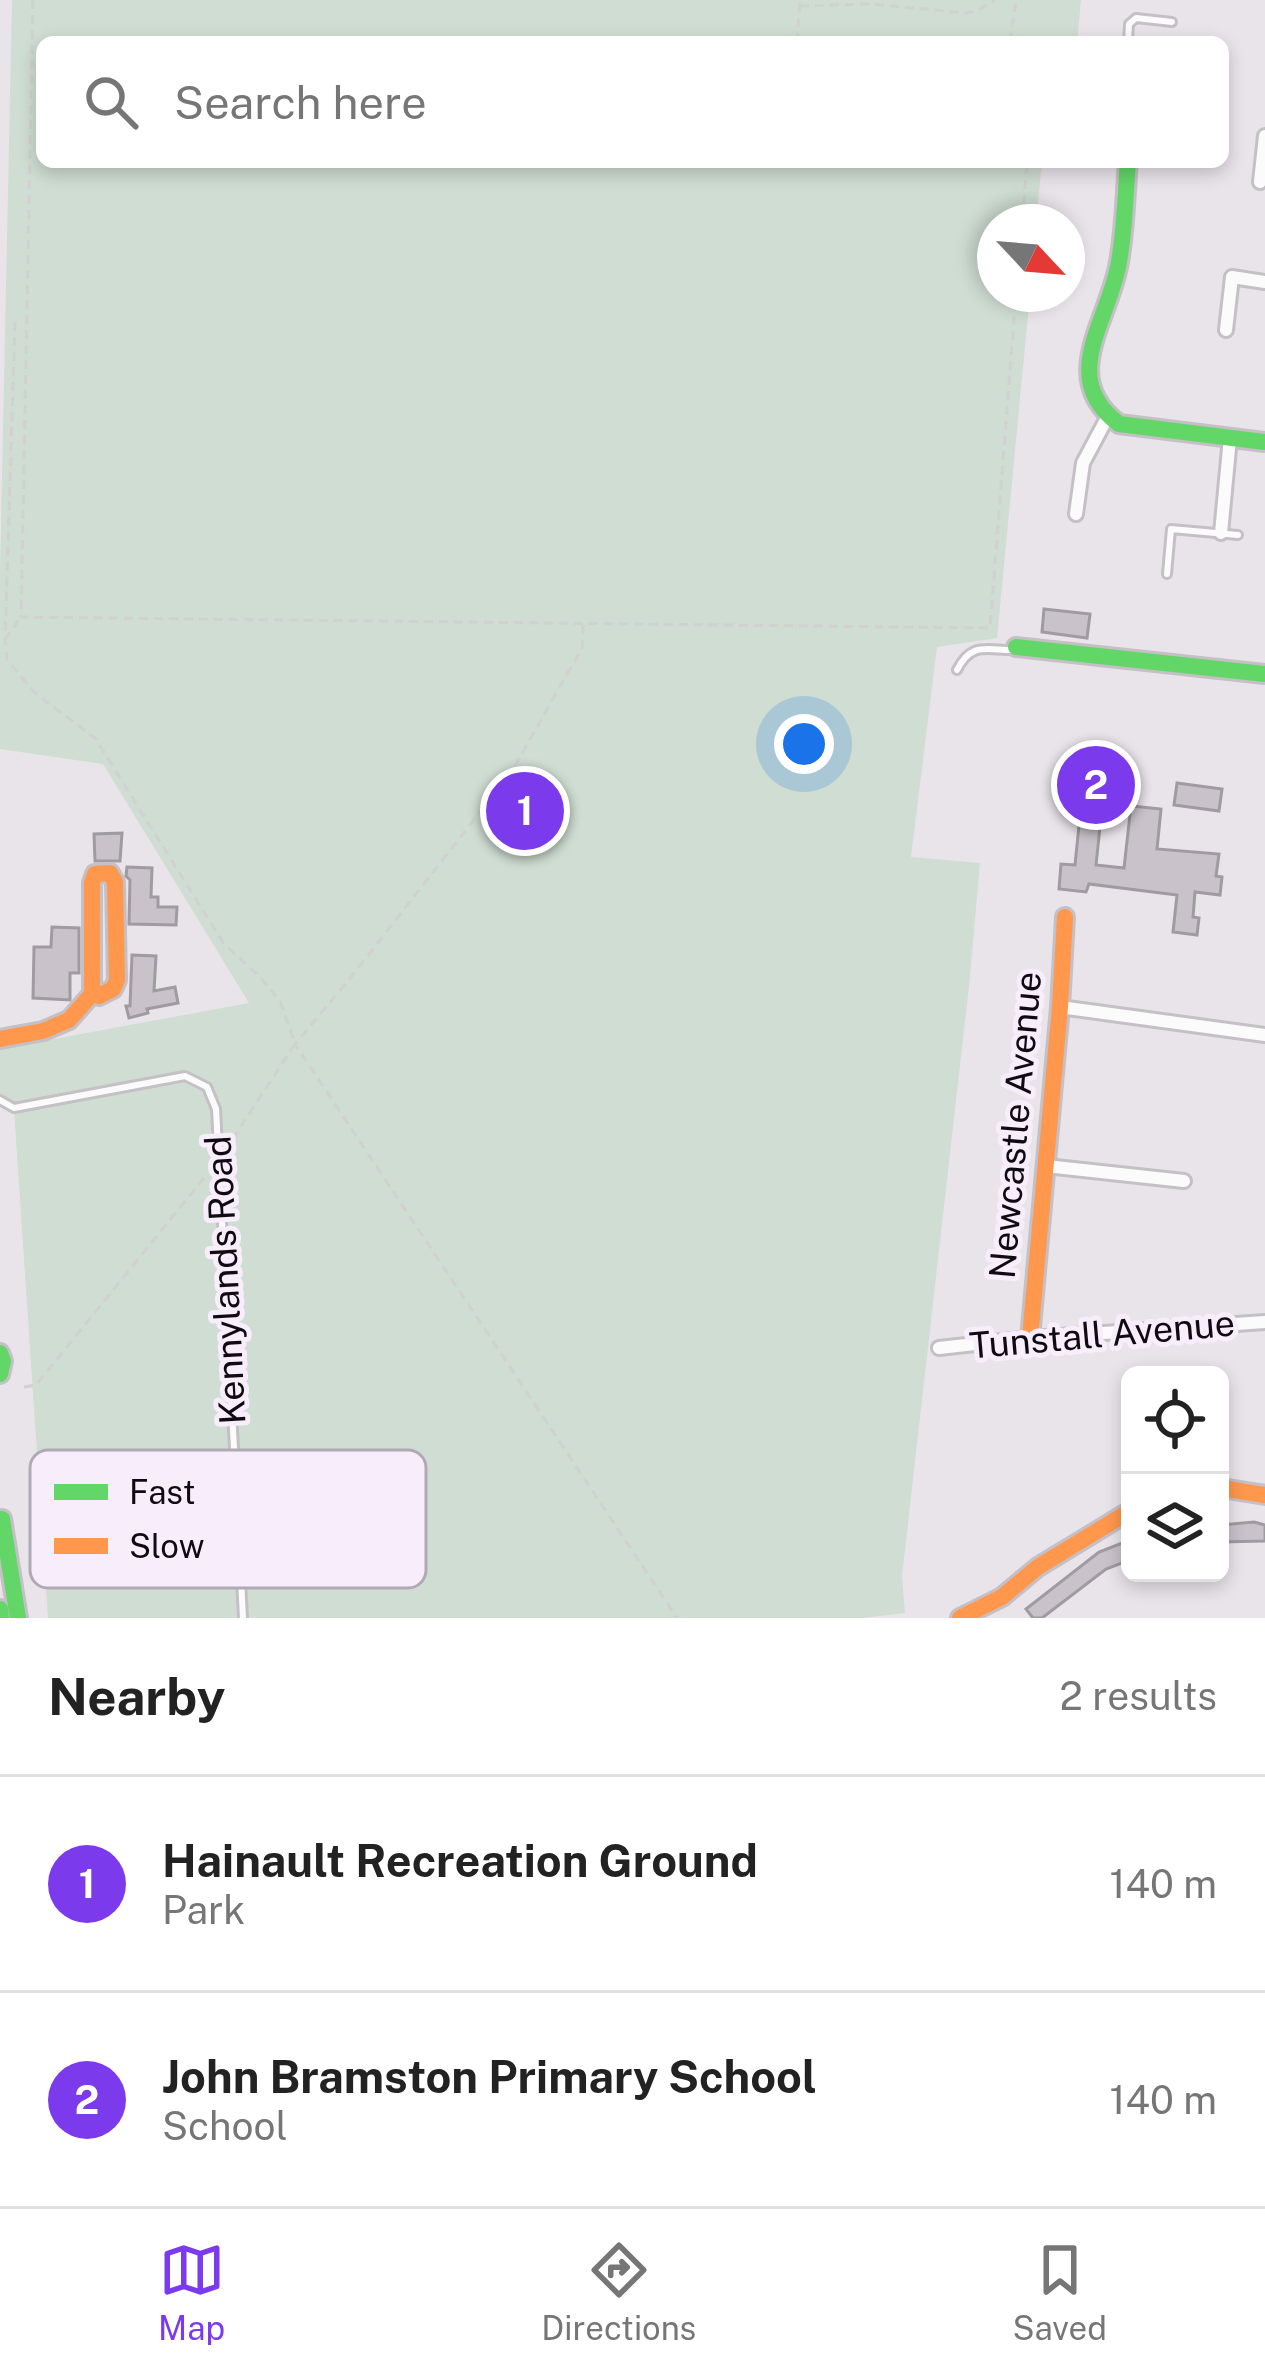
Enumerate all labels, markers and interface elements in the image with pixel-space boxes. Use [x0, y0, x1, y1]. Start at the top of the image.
search box [36, 36, 1229, 168]
icon: search [78, 69, 144, 135]
text: Search here [174, 76, 427, 129]
north arrow [977, 204, 1085, 312]
your location [774, 714, 834, 774]
pin: 2 [1057, 740, 1135, 830]
pin: 1 [486, 766, 564, 856]
street label: Newcastle Avenue [981, 970, 1049, 1280]
street label: Kennylands Road [196, 1135, 254, 1425]
street label: Tunstall Avenue [968, 1301, 1236, 1367]
map controls [1121, 1366, 1229, 1582]
button: locate [1121, 1366, 1229, 1474]
legend [30, 1450, 426, 1588]
text: Fast [129, 1473, 196, 1511]
button: layers [1121, 1474, 1229, 1582]
text: Slow [129, 1527, 204, 1565]
text: Nearby [48, 1667, 225, 1726]
text: 2 results [1060, 1673, 1217, 1719]
text: Hainault Recreation Ground [162, 1834, 758, 1887]
text: 1 [79, 1861, 95, 1907]
text: 140 m [1110, 1861, 1217, 1907]
text: Park [162, 1887, 245, 1933]
text: John Bramston Primary School [162, 2050, 817, 2103]
text: 2 [75, 2077, 99, 2123]
text: 140 m [1110, 2077, 1217, 2123]
text: School [162, 2103, 287, 2149]
tab: Map [158, 2237, 225, 2347]
tab: Directions [541, 2237, 696, 2347]
tab: Saved [1013, 2237, 1107, 2347]

